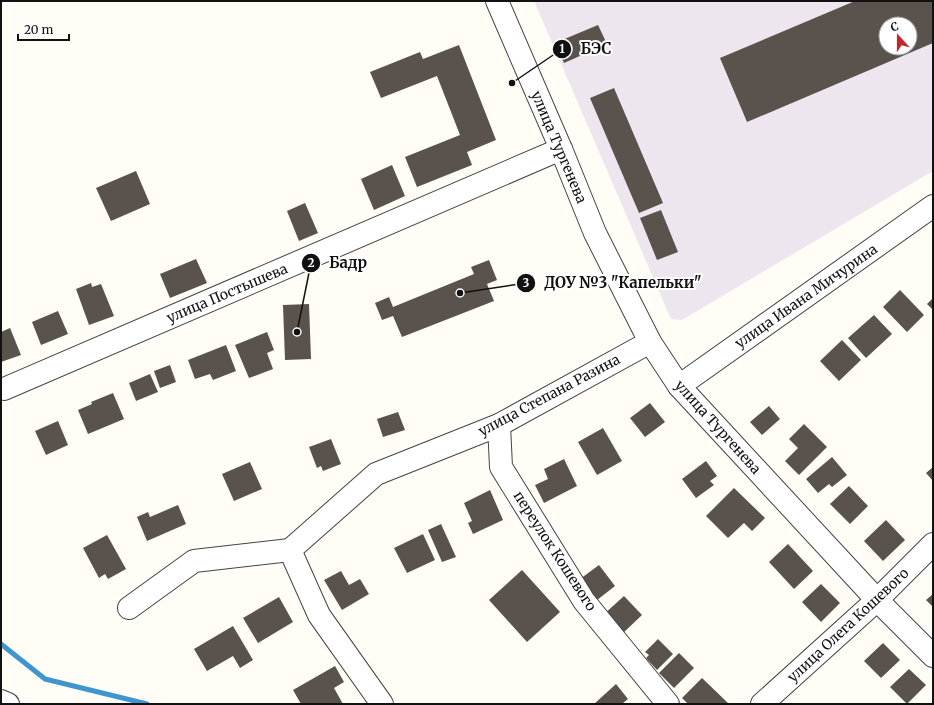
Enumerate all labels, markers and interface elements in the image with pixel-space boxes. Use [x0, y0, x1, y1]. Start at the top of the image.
scale bar [18, 16, 69, 42]
north arrow [878, 16, 918, 56]
text: С [889, 19, 900, 35]
text: 20 m [24, 22, 53, 37]
callout: БЭС [552, 35, 619, 62]
text: БЭС [580, 39, 612, 58]
text: 1 [559, 41, 565, 56]
street label: улица Тургенева [527, 88, 591, 206]
street label: улица Ивана Мичурина [731, 240, 881, 352]
callout: Бадр [301, 249, 375, 276]
text: Бадр [329, 253, 368, 272]
text: 2 [307, 255, 315, 270]
street label: улица Постышева [164, 259, 291, 327]
callout: ДОУ №3 "Капельки" [516, 269, 710, 296]
text: ДОУ №3 "Капельки" [544, 273, 702, 292]
text: 3 [523, 275, 530, 290]
street label: улица Степана Разина [475, 350, 623, 440]
street label: улица Тургенева [671, 376, 765, 478]
street label: переулок Кошевого [510, 488, 600, 614]
street label: улица Олега Кошевого [784, 564, 912, 686]

